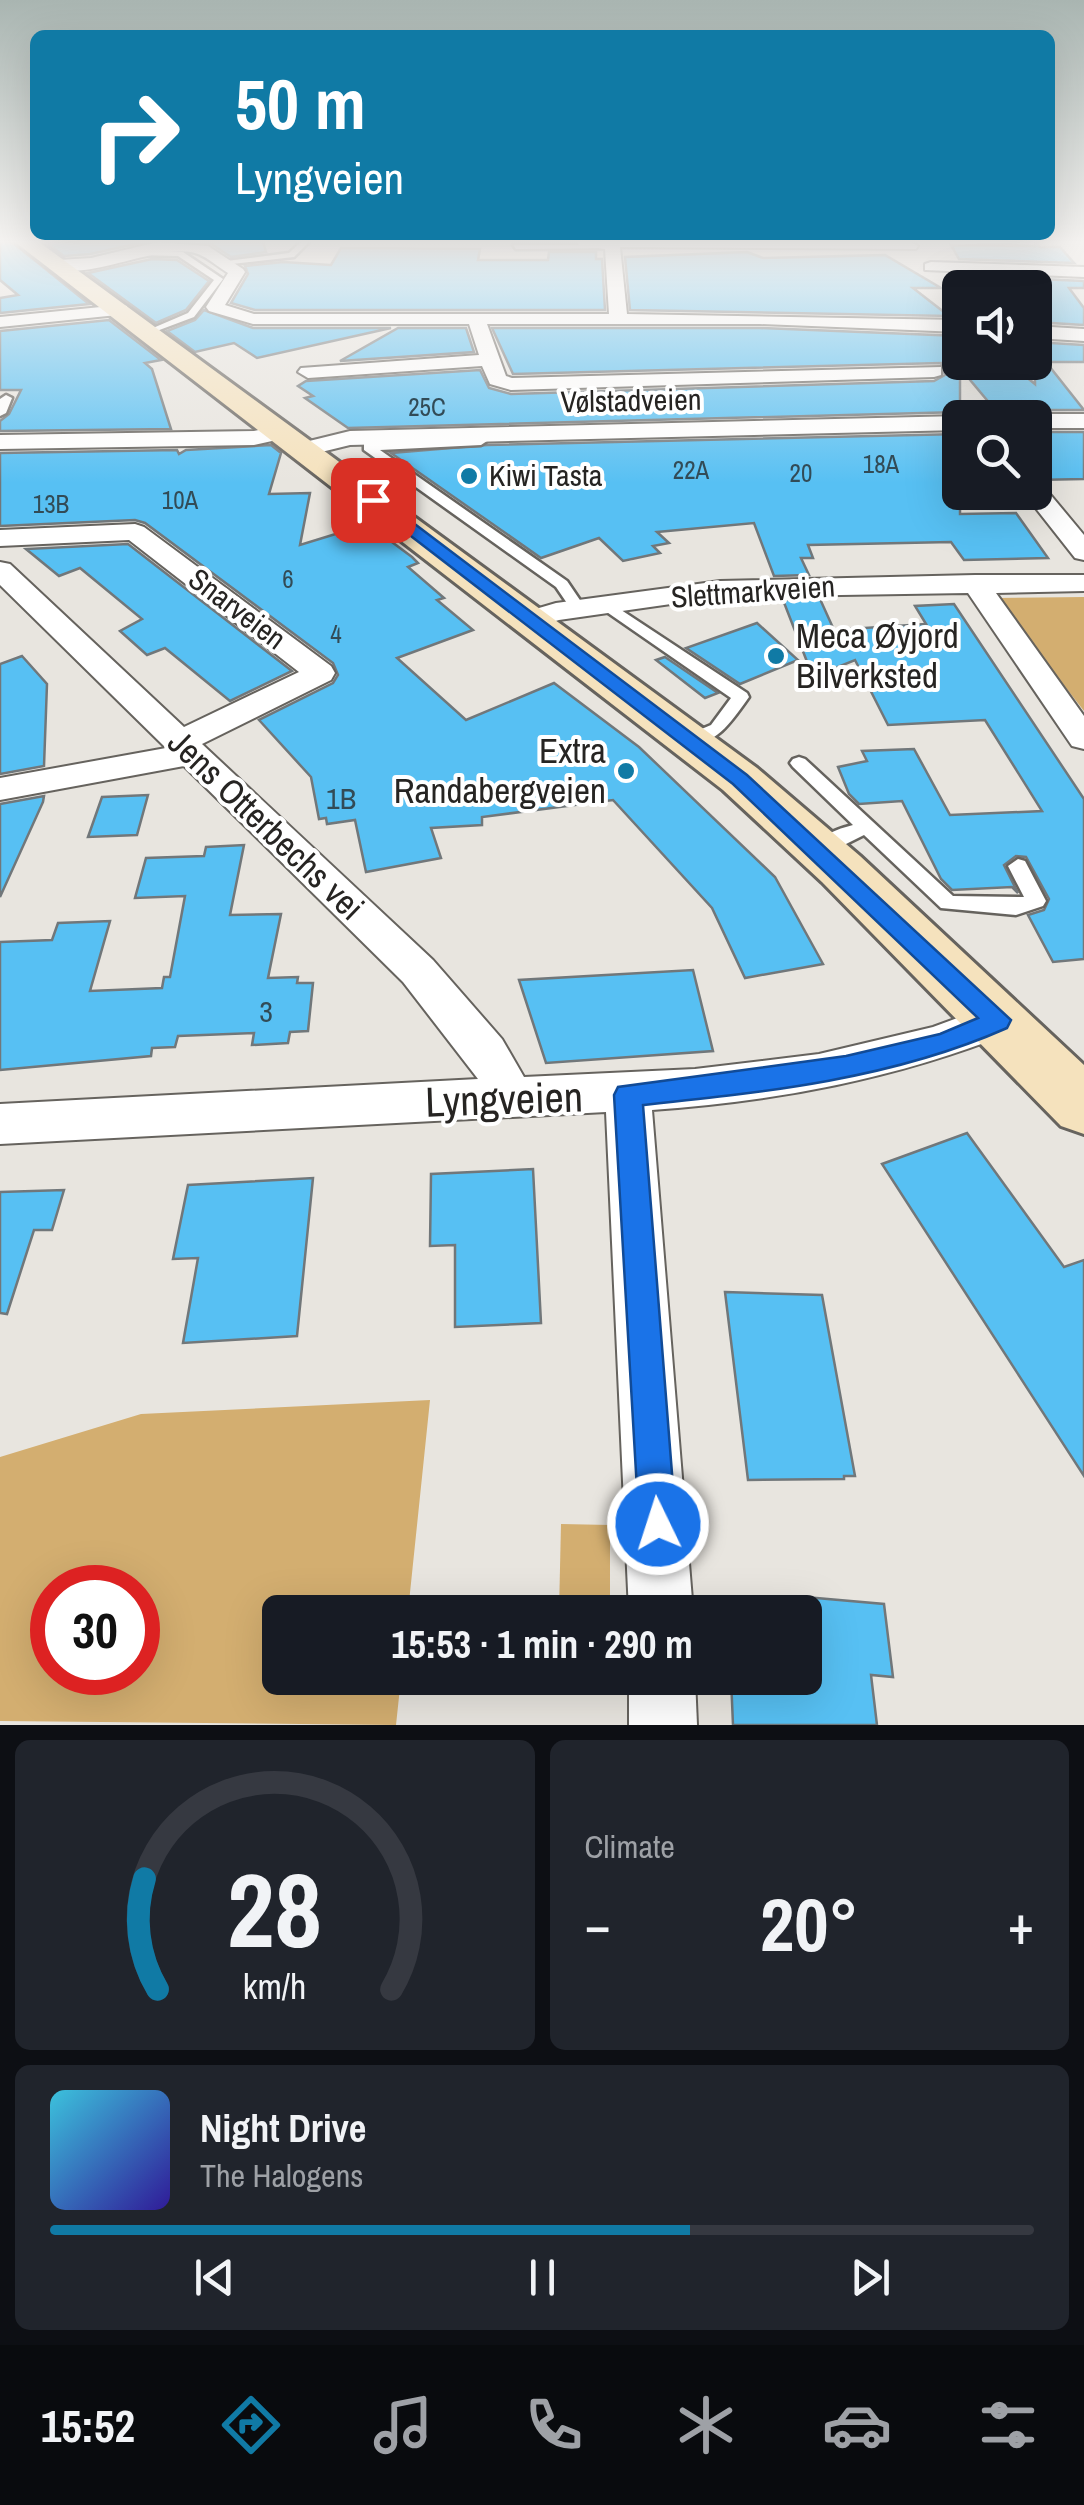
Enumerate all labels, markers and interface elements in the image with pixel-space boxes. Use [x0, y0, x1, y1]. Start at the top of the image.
text: 50 m [235, 57, 366, 151]
icon: right [70, 70, 200, 200]
text: Lyngveien [235, 147, 404, 208]
map controls [942, 270, 1052, 510]
button: sound [942, 270, 1052, 380]
street label: Vølstadveien [560, 379, 702, 421]
house number: 25C [408, 390, 446, 424]
button: search [942, 400, 1052, 510]
house number: 18A [863, 447, 900, 481]
house number: 22A [673, 453, 710, 487]
place label: Kiwi Tasta [489, 455, 603, 495]
house number: 20 [790, 456, 812, 490]
pin [331, 458, 416, 543]
marker: Kiwi Tasta [458, 465, 480, 487]
icon: arrive [346, 473, 401, 528]
house number: 10A [162, 483, 199, 517]
house number: 13B [33, 487, 69, 521]
street label: Snarveien [181, 558, 294, 658]
house number: 6 [282, 562, 294, 596]
street label: Slettmarkveien [670, 565, 836, 617]
place label: Meca Øyjord Bilverksted [796, 612, 959, 699]
house number: 4 [330, 617, 342, 651]
marker: Meca Øyjord Bilverksted [765, 645, 787, 667]
street label: Jens Otterbechs vei [158, 719, 374, 930]
place label: Extra Randabergveien [394, 727, 606, 814]
marker: Extra Randabergveien [615, 760, 637, 782]
house number: 1B [326, 778, 356, 818]
house number: 3 [259, 991, 273, 1031]
street label: Lyngveien [424, 1068, 584, 1130]
position arrow [606, 1472, 710, 1576]
speed limit sign: 30 [30, 1565, 160, 1695]
text: 15:53 · 1 min · 290 m [391, 1619, 693, 1670]
text: Climate [585, 1825, 675, 1868]
text: 28 [227, 1839, 322, 1979]
text: 20° [760, 1873, 858, 1974]
text: − [585, 1887, 611, 1961]
text: + [1008, 1887, 1034, 1961]
text: km/h [243, 1962, 307, 2010]
text: Night Drive [200, 2103, 366, 2154]
text: The Halogens [200, 2154, 363, 2197]
icon: previous [187, 2250, 242, 2305]
icon: pause [515, 2250, 570, 2305]
icon: next [843, 2250, 898, 2305]
icon: directions [216, 2390, 286, 2460]
icon: music [368, 2390, 438, 2460]
icon: phone [519, 2390, 589, 2460]
icon: climate [671, 2390, 741, 2460]
icon: car [822, 2390, 892, 2460]
icon: filters [973, 2390, 1043, 2460]
text: 15:52 [41, 2395, 135, 2456]

